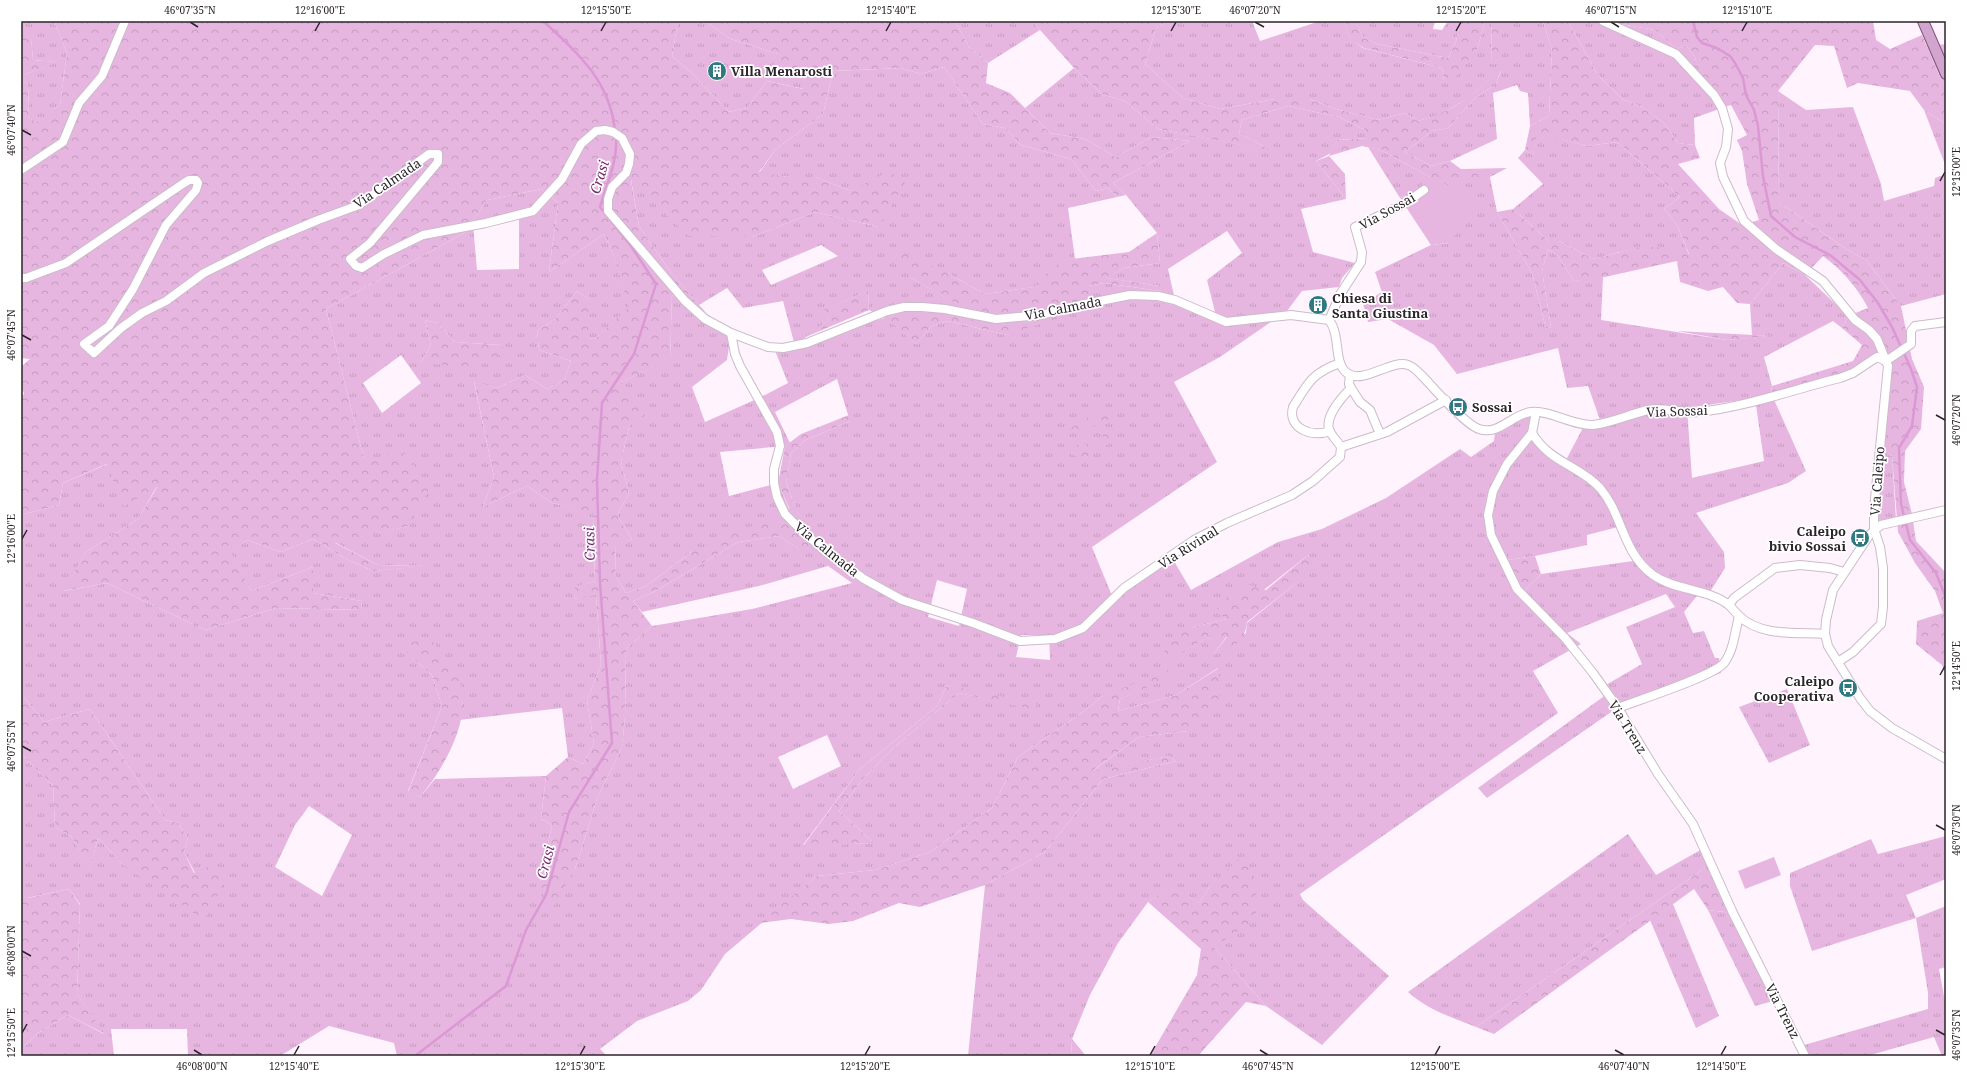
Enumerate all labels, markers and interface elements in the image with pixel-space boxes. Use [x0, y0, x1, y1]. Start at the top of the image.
text: 46°07'35"N [164, 3, 216, 17]
text: 12°16'00"E [295, 3, 345, 17]
text: 12°15'50"E [581, 3, 631, 17]
text: 12°15'40"E [866, 3, 916, 17]
text: 12°15'30"E [1151, 3, 1201, 17]
text: 46°07'20"N [1229, 3, 1281, 17]
text: 12°15'20"E [1436, 3, 1486, 17]
text: 46°07'15"N [1585, 3, 1637, 17]
text: 12°15'10"E [1722, 3, 1772, 17]
building icon: Villa Menarosti [706, 60, 728, 82]
place label: Villa Menarosti [731, 62, 833, 80]
text: 46°07'40"N [4, 104, 18, 156]
text: 12°15'00"E [1949, 147, 1963, 197]
street label: Via Calmada [350, 154, 424, 212]
water label: Crasi [585, 157, 613, 196]
street label: Via Sossai [1356, 188, 1418, 234]
place label: Chiesa di Santa Giustina [1332, 289, 1428, 322]
street label: Via Calmada [1023, 292, 1103, 324]
building icon: Chiesa di Santa Giustina [1307, 294, 1329, 316]
text: 46°07'45"N [4, 309, 18, 361]
text: 46°07'20"N [1949, 394, 1963, 446]
bus stop icon: Sossai [1447, 396, 1469, 418]
place label: Sossai [1472, 398, 1513, 416]
street label: Via Sossai [1646, 401, 1708, 421]
street label: Via Caleipo [1866, 446, 1888, 516]
text: 12°16'00"E [4, 514, 18, 564]
street label: Via Calmada [791, 518, 863, 580]
street label: Via Rivinal [1155, 521, 1221, 573]
place label: Caleipo bivio Sossai [1769, 522, 1846, 555]
water label: Crasi [579, 526, 599, 561]
bus stop icon: Caleipo bivio Sossai [1849, 527, 1871, 549]
text: 12°14'50"E [1949, 641, 1963, 691]
place label: Caleipo Cooperativa [1754, 672, 1834, 705]
bus stop icon: Caleipo Cooperativa [1837, 677, 1859, 699]
street label: Via Trenz [1605, 697, 1651, 757]
text: 46°07'55"N [4, 720, 18, 772]
text: 46°07'30"N [1949, 804, 1963, 856]
water label: Crasi [531, 842, 559, 881]
text: 46°08'00"N [4, 925, 18, 977]
street label: Via Trenz [1761, 980, 1805, 1042]
text: 12°15'50"E [4, 1008, 18, 1058]
text: 46°07'35"N [1949, 1009, 1963, 1061]
text: 46°08'00"N [176, 1059, 228, 1073]
text: 12°15'40"E [269, 1059, 319, 1073]
text: 12°15'30"E [555, 1059, 605, 1073]
text: 12°15'20"E [840, 1059, 890, 1073]
text: 12°15'10"E [1125, 1059, 1175, 1073]
text: 46°07'45"N [1242, 1059, 1294, 1073]
text: 12°15'00"E [1410, 1059, 1460, 1073]
text: 46°07'40"N [1598, 1059, 1650, 1073]
text: 12°14'50"E [1696, 1059, 1746, 1073]

